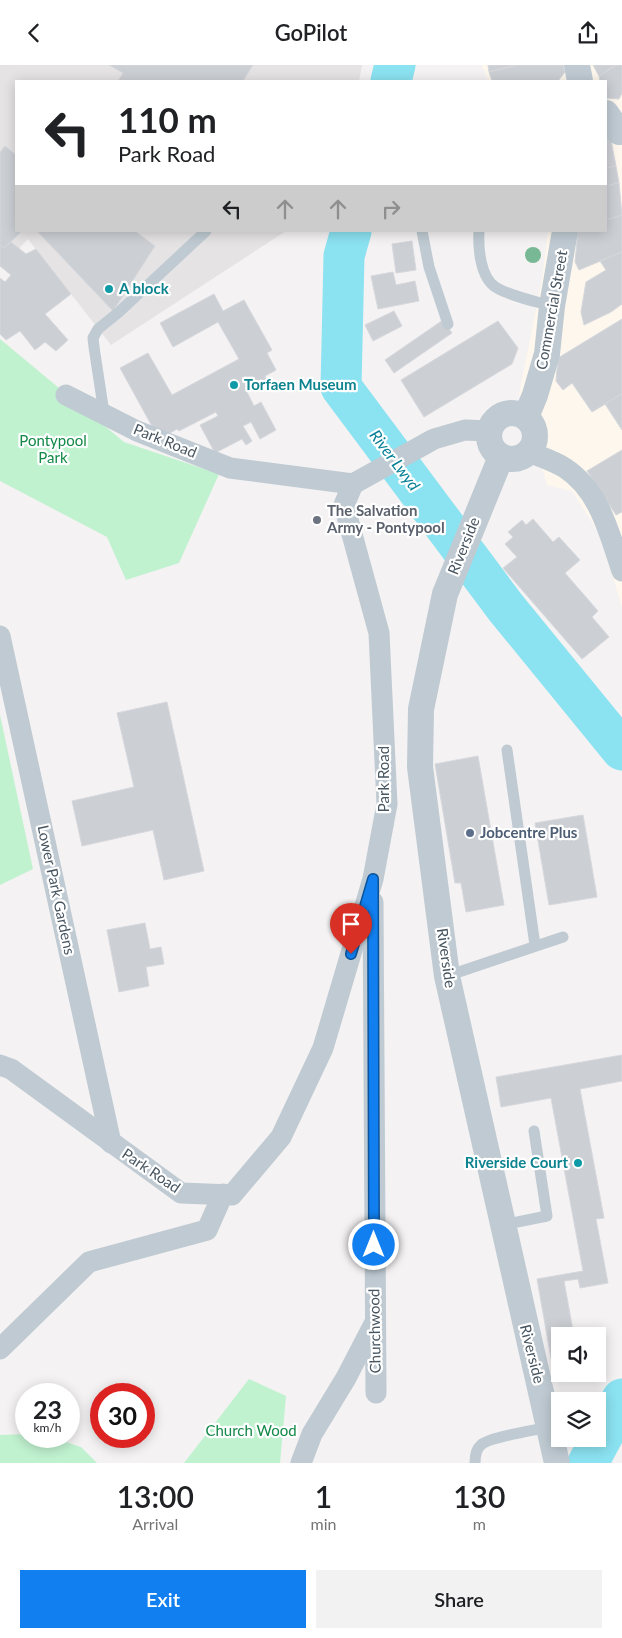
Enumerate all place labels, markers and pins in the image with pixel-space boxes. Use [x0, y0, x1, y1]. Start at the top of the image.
place label: A block [118, 279, 170, 297]
marker: A block [103, 283, 115, 295]
place label: Torfaen Museum [244, 375, 357, 393]
marker: Torfaen Museum [228, 379, 240, 391]
place label: The Salvation Army - Pontypool [326, 501, 445, 536]
marker: The Salvation Army - Pontypool [311, 514, 323, 526]
place label: Jobcentre Plus [480, 823, 578, 841]
marker: Jobcentre Plus [464, 827, 476, 839]
pin [330, 903, 372, 954]
place label: Riverside Court [465, 1153, 568, 1171]
marker: Riverside Court [572, 1157, 584, 1169]

